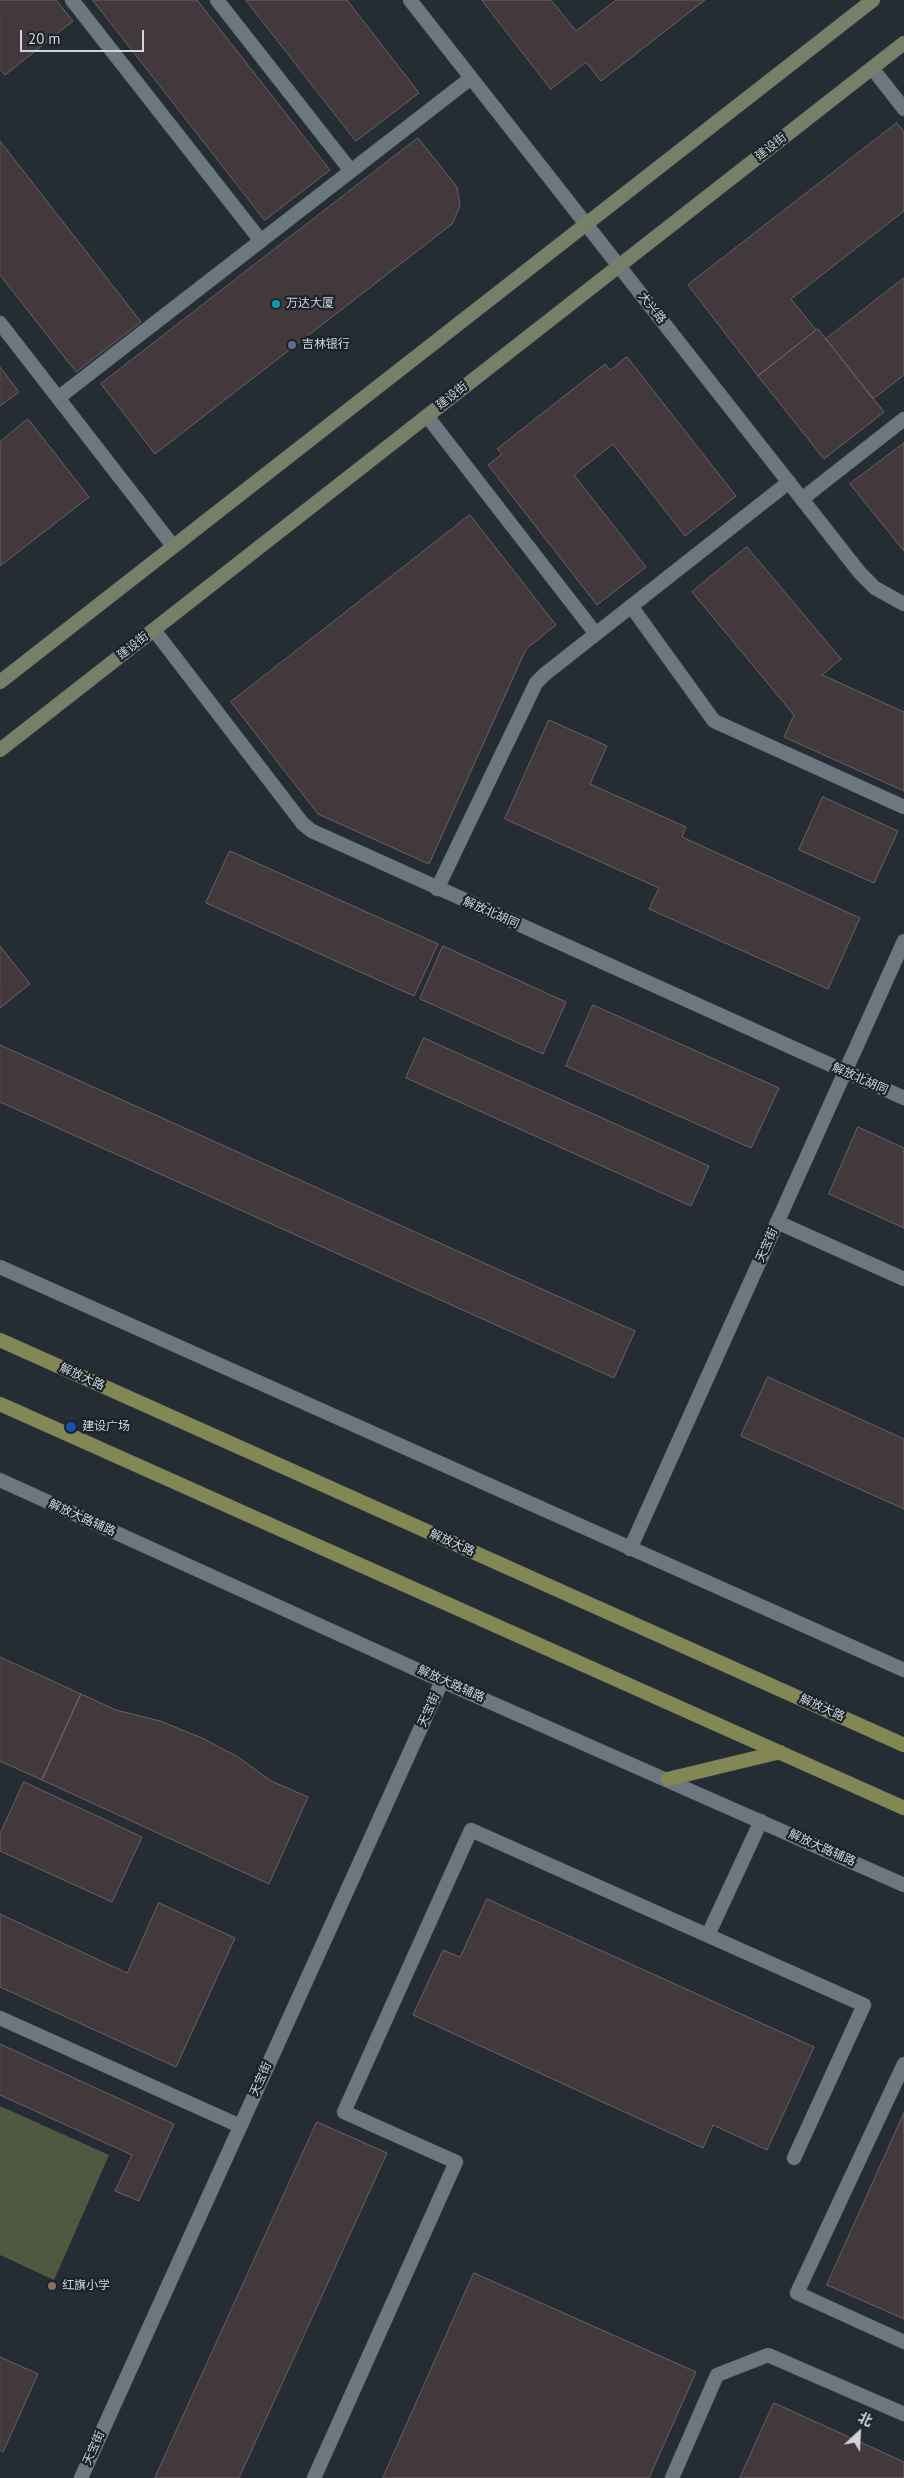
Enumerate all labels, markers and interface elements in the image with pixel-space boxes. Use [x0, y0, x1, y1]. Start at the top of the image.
scale bar [22, 20, 146, 52]
text: 20 m [28, 29, 61, 48]
street label: 建设街 [752, 130, 790, 164]
street label: 大兴路 [635, 289, 669, 327]
place label: 万达大厦 [286, 297, 334, 311]
marker: 万达大厦 [270, 298, 282, 310]
place label: 吉林银行 [302, 338, 350, 352]
marker: 吉林银行 [286, 339, 298, 351]
street label: 建设街 [433, 379, 471, 413]
street label: 建设街 [114, 629, 152, 663]
street label: 解放北胡同 [461, 894, 521, 932]
street label: 解放北胡同 [830, 1060, 890, 1098]
street label: 天宝街 [753, 1226, 781, 1264]
street label: 解放大路 [57, 1361, 107, 1393]
marker: 建设广场 [64, 1420, 78, 1434]
place label: 建设广场 [82, 1420, 130, 1434]
street label: 解放大路辅路 [46, 1497, 118, 1539]
street label: 解放大路 [427, 1527, 477, 1559]
street label: 解放大路辅路 [415, 1663, 487, 1705]
street label: 天宝街 [415, 1691, 443, 1729]
street label: 解放大路 [797, 1692, 847, 1724]
street label: 解放大路辅路 [786, 1827, 858, 1869]
street label: 天宝街 [247, 2060, 275, 2098]
place label: 红旗小学 [62, 2279, 110, 2293]
marker: 红旗小学 [46, 2280, 58, 2292]
north arrow [834, 2408, 884, 2458]
text: 北 [855, 2408, 875, 2431]
street label: 天宝街 [80, 2429, 108, 2467]

